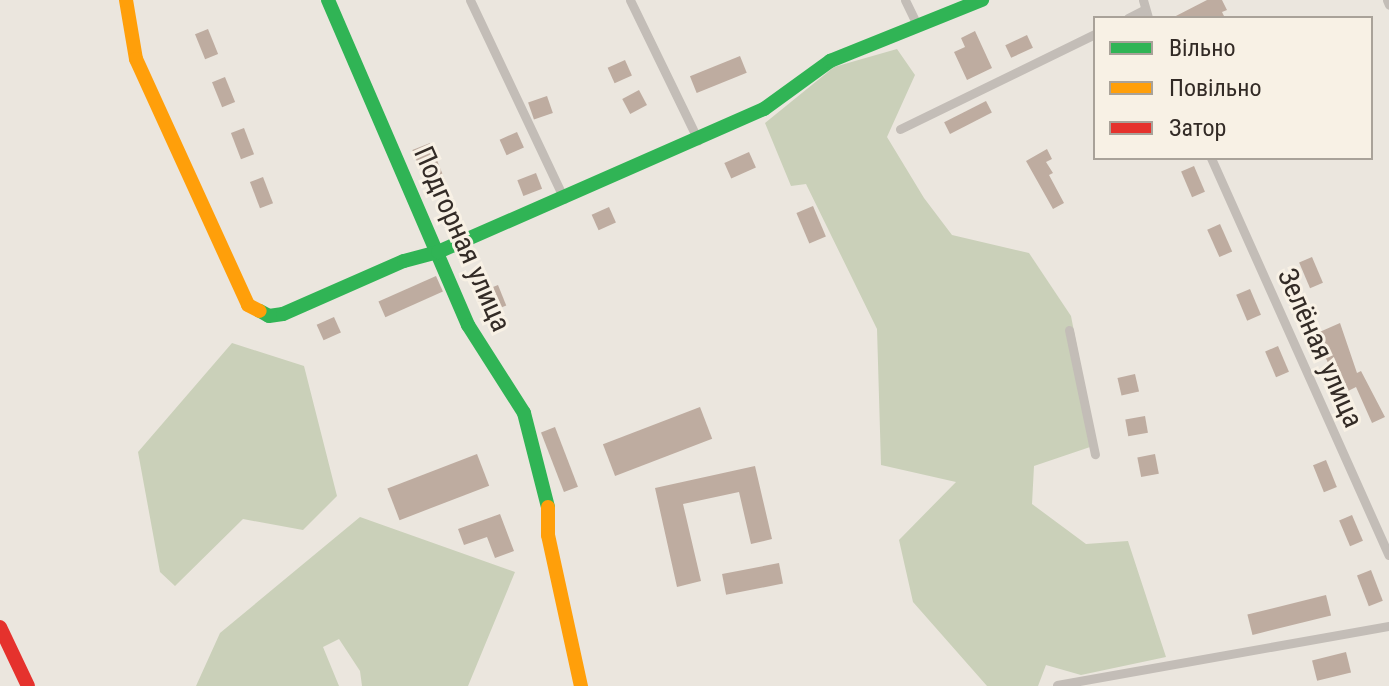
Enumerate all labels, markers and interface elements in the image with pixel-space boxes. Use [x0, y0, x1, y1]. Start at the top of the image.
legend [1093, 16, 1373, 160]
text: Вільно [1169, 34, 1236, 62]
text: Повільно [1169, 74, 1262, 102]
text: Затор [1169, 114, 1226, 142]
street label: Подгорная улица [406, 141, 518, 337]
street label: Зелёная улица [1270, 263, 1370, 433]

